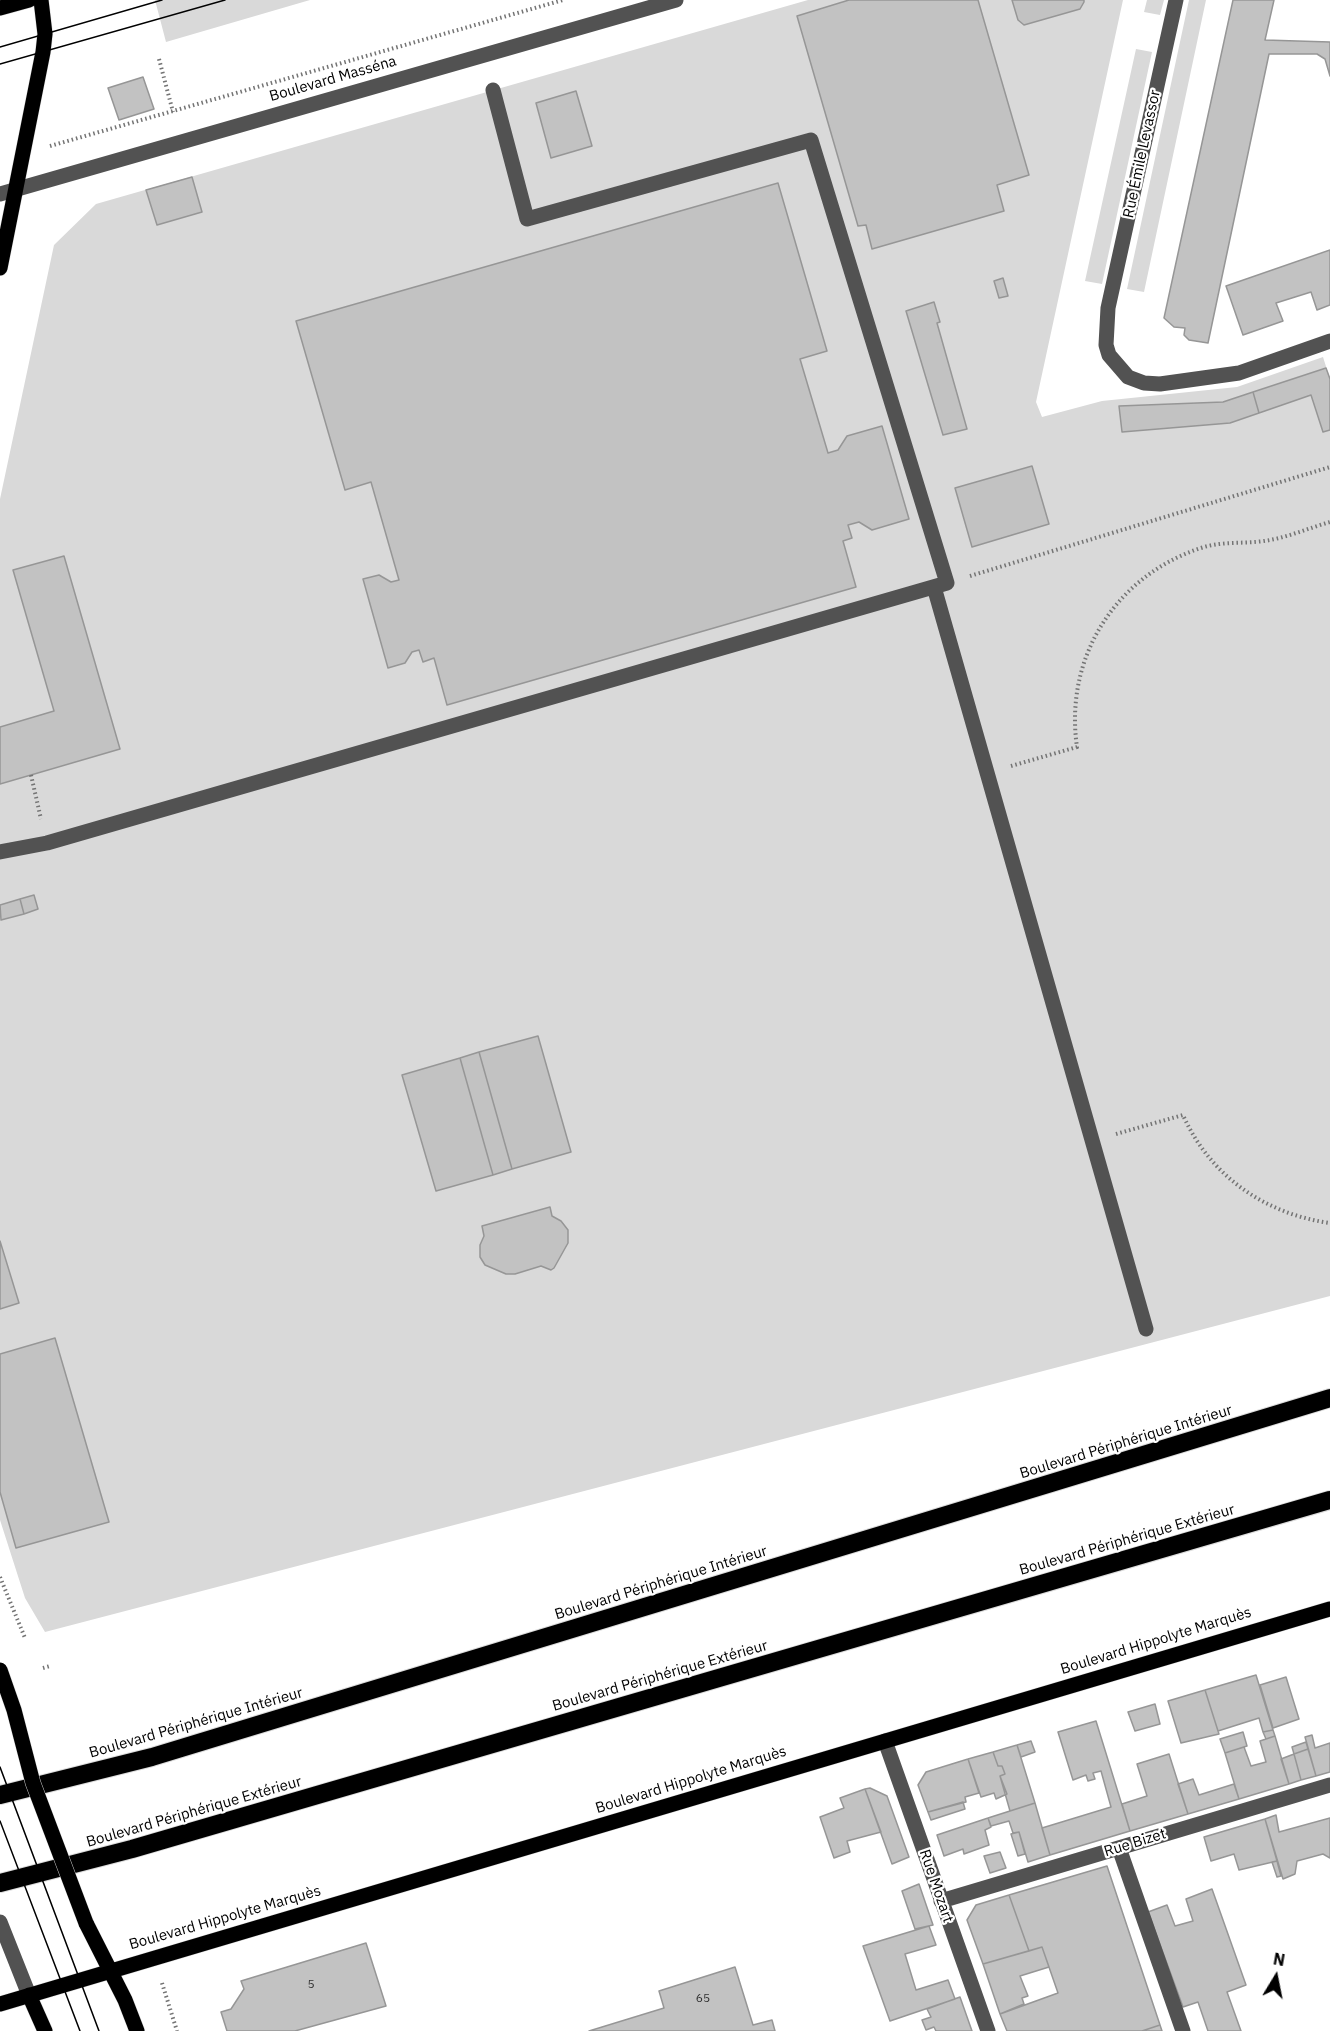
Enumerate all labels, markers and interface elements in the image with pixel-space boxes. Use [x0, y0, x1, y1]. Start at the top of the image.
street label: Boulevard Masséna [267, 52, 399, 106]
street label: Rue Émile Levassor [1120, 88, 1164, 220]
street label: Boulevard Périphérique Intérieur [1018, 1401, 1234, 1483]
street label: Boulevard Périphérique Extérieur [1017, 1501, 1237, 1579]
street label: Boulevard Périphérique Intérieur [553, 1542, 769, 1624]
street label: Boulevard Hippolyte Marquès [1058, 1603, 1254, 1679]
street label: Boulevard Périphérique Extérieur [550, 1637, 770, 1715]
street label: Boulevard Périphérique Intérieur [87, 1684, 305, 1762]
street label: Boulevard Hippolyte Marquès [593, 1742, 789, 1818]
street label: Boulevard Périphérique Extérieur [84, 1773, 304, 1851]
street label: Rue Bizet [1102, 1825, 1168, 1861]
street label: Rue Mozart [915, 1847, 957, 1925]
street label: Boulevard Hippolyte Marquès [127, 1882, 323, 1954]
north arrow [1246, 1947, 1306, 2007]
text: N [1272, 1948, 1287, 1970]
house number: 5 [307, 1978, 315, 1992]
house number: 65 [696, 1992, 710, 2006]

